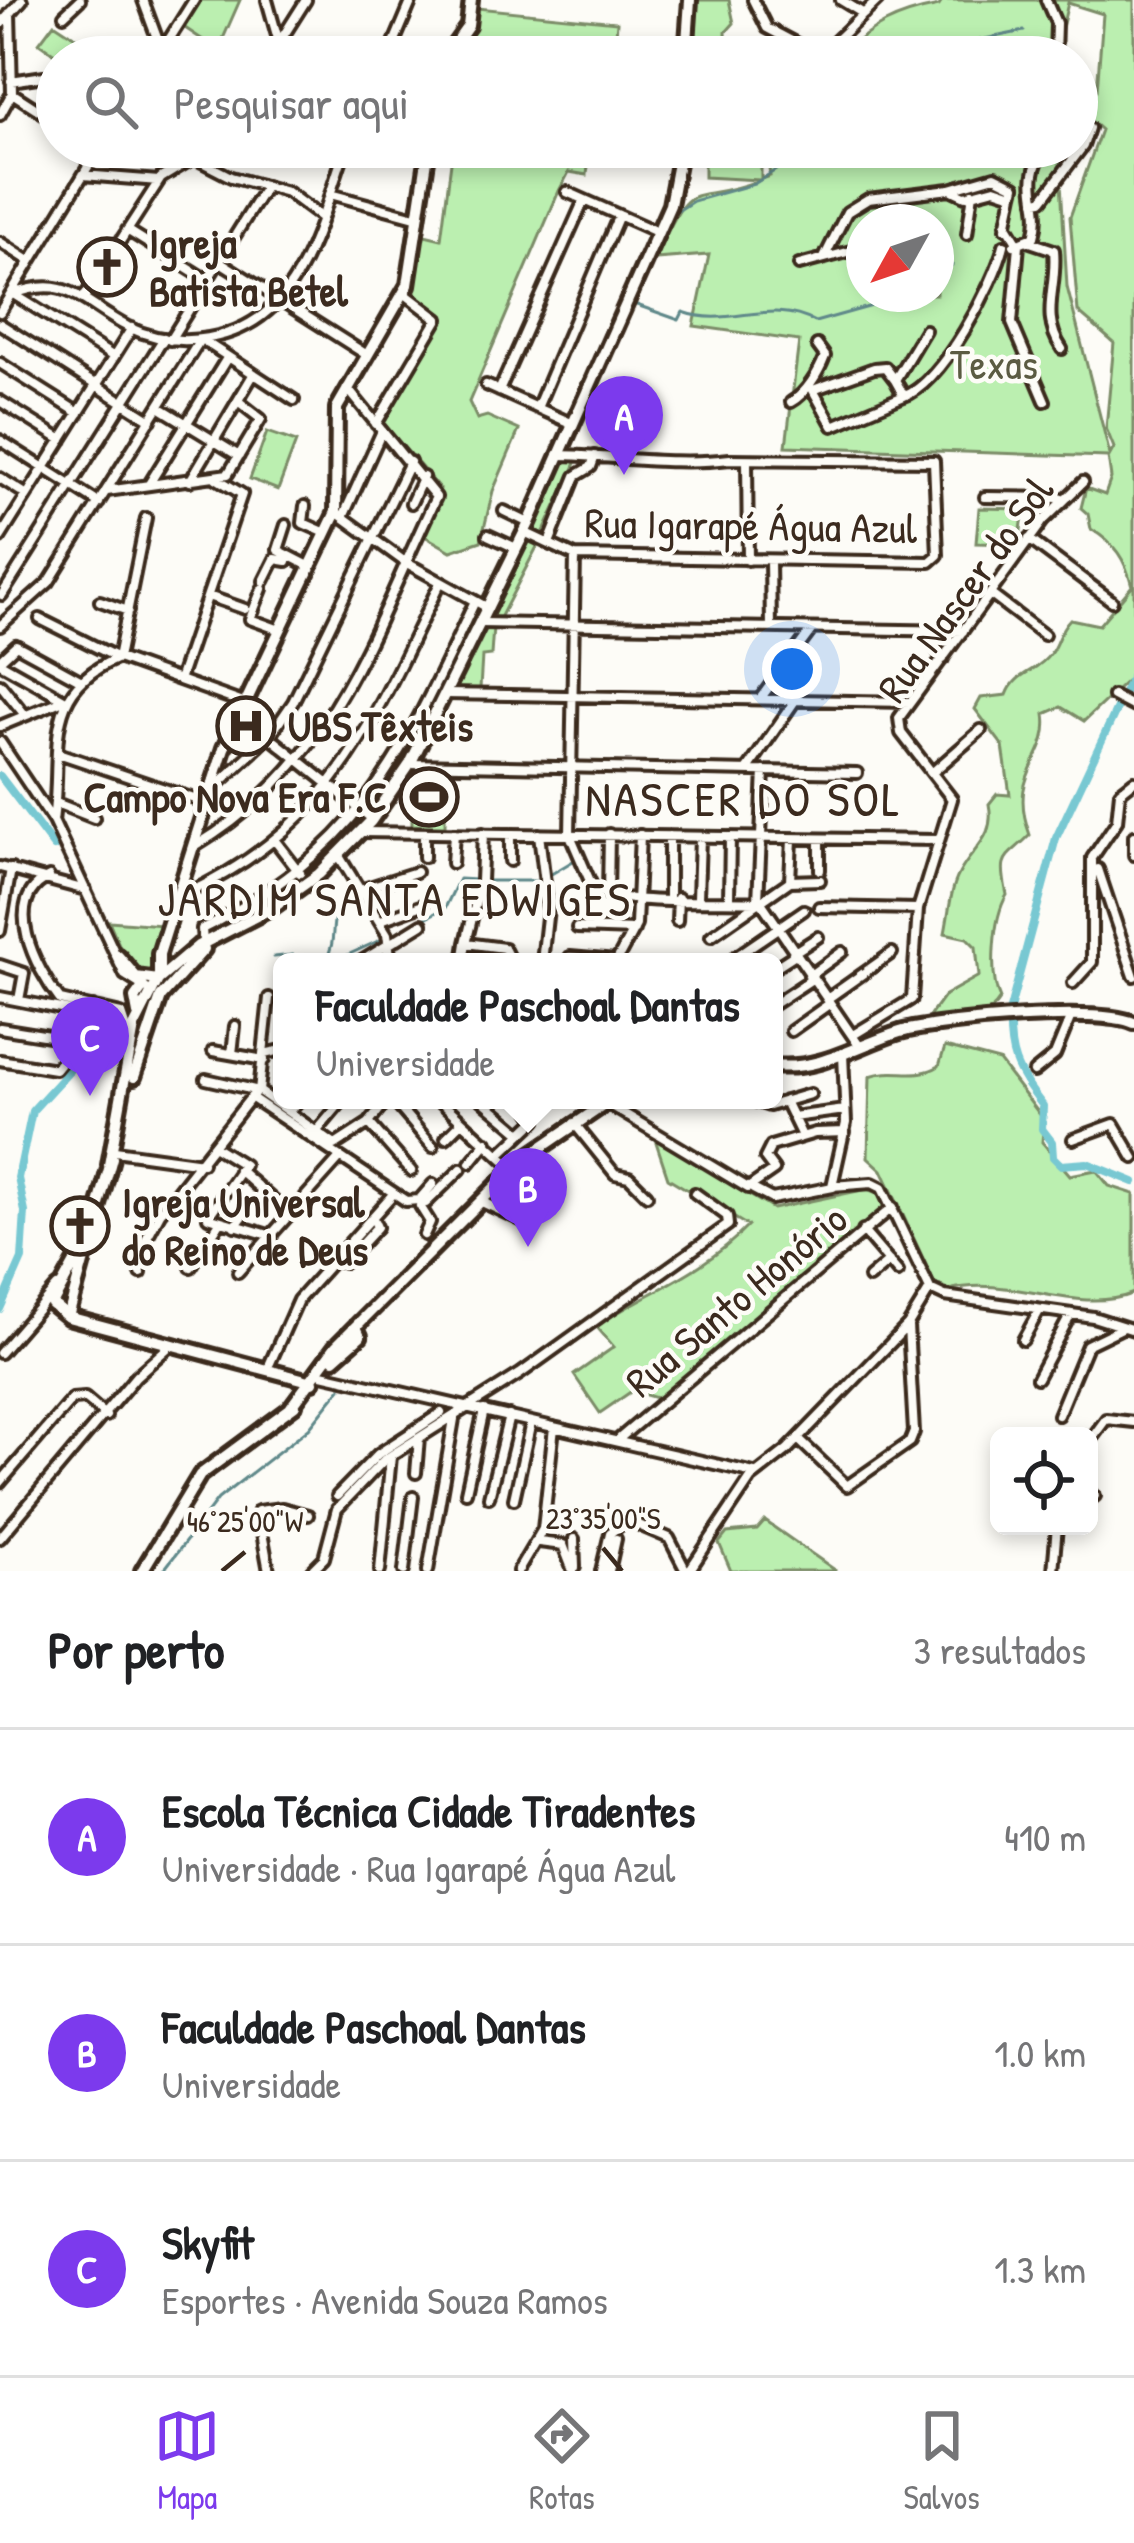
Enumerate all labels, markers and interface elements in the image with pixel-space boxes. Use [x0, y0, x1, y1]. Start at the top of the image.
search box [36, 36, 1098, 168]
icon: search [78, 69, 144, 135]
text: Pesquisar aqui [174, 72, 409, 133]
north arrow [846, 204, 954, 312]
place label: Igreja Batista Betel [149, 214, 349, 319]
church icon: Igreja Batista Betel [76, 236, 138, 298]
park label: Texas [950, 335, 1038, 392]
pin: A [585, 376, 663, 475]
street label: Rua Nascer do Sol [863, 464, 1066, 713]
street label: Rua Igarapé Água Azul [584, 493, 919, 556]
your location [762, 639, 822, 699]
hospital icon: UBS Têxteis [215, 695, 277, 757]
place label: UBS Têxteis [288, 697, 473, 754]
sports icon: Campo Nova Era F.C [398, 766, 460, 828]
district label: NASCER DO SOL [585, 766, 903, 831]
place label: Campo Nova Era F.C [84, 768, 387, 826]
district label: JARDIM SANTA EDWIGES [157, 866, 633, 931]
popup [273, 953, 783, 1109]
text: Faculdade Paschoal Dantas [316, 974, 740, 1035]
pin: C [51, 997, 129, 1096]
text: Universidade [316, 1035, 495, 1088]
pin: B [489, 1148, 567, 1247]
place label: Igreja Universal do Reino de Deus [122, 1173, 368, 1278]
street label: Rua Santo Honório [613, 1190, 858, 1409]
church icon: Igreja Universal do Reino de Deus [49, 1195, 111, 1257]
map controls [990, 1427, 1098, 1535]
button: locate [990, 1427, 1098, 1535]
text: 23°35'00"S [545, 1498, 661, 1538]
text: 46°25'00"W [187, 1501, 304, 1541]
text: Por perto [48, 1615, 224, 1684]
text: 3 resultados [913, 1623, 1086, 1676]
text: Escola Técnica Cidade Tiradentes [162, 1780, 695, 1841]
text: A [77, 1810, 97, 1863]
text: 410 m [1004, 1810, 1086, 1863]
text: Universidade · Rua Igarapé Água Azul [162, 1841, 675, 1894]
text: Faculdade Paschoal Dantas [162, 1996, 586, 2057]
text: B [77, 2026, 97, 2079]
text: 1.0 km [994, 2026, 1086, 2079]
text: Universidade [162, 2057, 341, 2110]
text: Skyfit [162, 2212, 254, 2273]
text: C [76, 2242, 98, 2295]
text: 1.3 km [994, 2242, 1086, 2295]
text: Esportes · Avenida Souza Ramos [162, 2273, 608, 2326]
tab: Mapa [154, 2403, 220, 2519]
tab: Rotas [529, 2403, 595, 2519]
tab: Salvos [904, 2403, 980, 2519]

